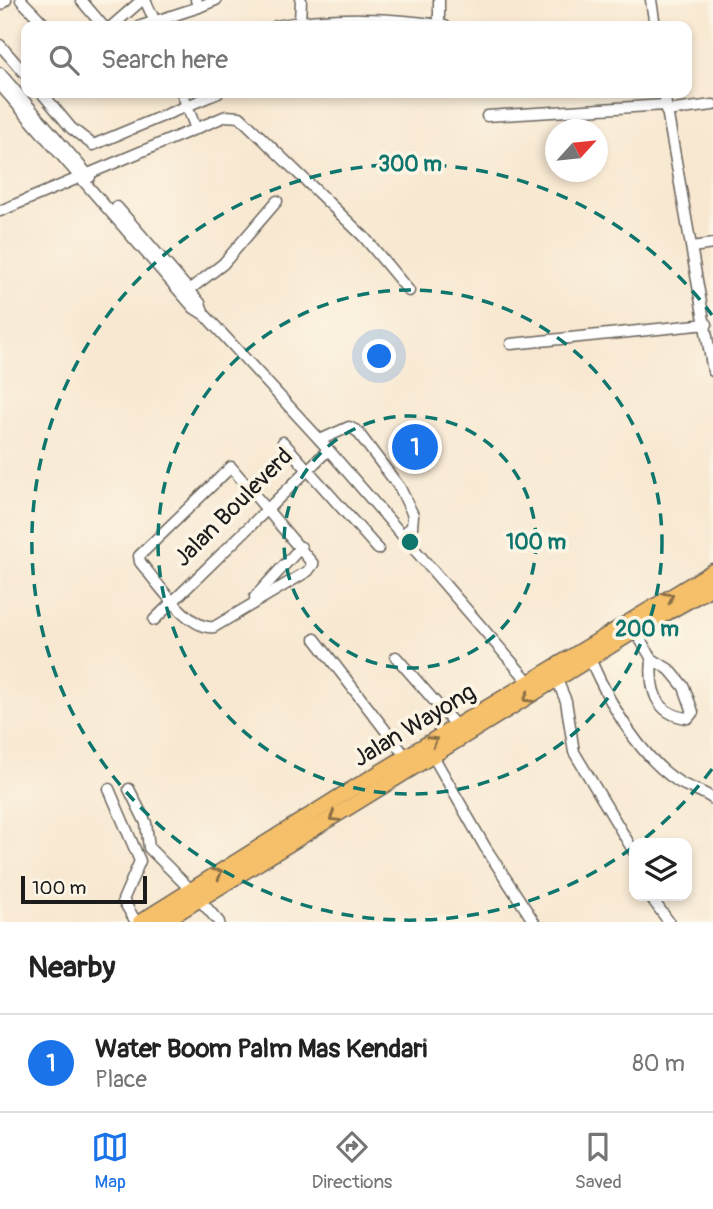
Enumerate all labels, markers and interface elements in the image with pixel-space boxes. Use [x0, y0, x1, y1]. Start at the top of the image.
search box [21, 21, 692, 98]
icon: search [45, 41, 83, 79]
text: Search here [101, 44, 228, 76]
north arrow [545, 119, 608, 182]
text: 300 m [378, 151, 442, 178]
your location [362, 339, 396, 373]
pin: 1 [392, 421, 438, 473]
street label: Jalan Bouleverd [168, 442, 299, 573]
text: 100 m [506, 529, 566, 556]
centre of rings [398, 530, 422, 554]
one-way arrow [662, 592, 675, 605]
text: 200 m [615, 616, 679, 643]
street label: Jalan Wayong [348, 678, 481, 773]
one-way arrow [523, 689, 536, 702]
one-way arrow [426, 736, 439, 749]
one-way arrow [329, 808, 342, 821]
map controls [629, 838, 692, 901]
button: layers [629, 838, 692, 901]
one-way arrow [211, 868, 224, 881]
scale bar [21, 873, 147, 905]
text: 100 m [32, 876, 86, 900]
text: Nearby [28, 949, 115, 986]
text: Water Boom Palm Mas Kendari [95, 1033, 427, 1065]
text: 1 [47, 1049, 56, 1078]
text: 80 m [632, 1049, 685, 1078]
text: Place [95, 1065, 147, 1094]
tab: Map [91, 1128, 129, 1194]
tab: Directions [312, 1128, 392, 1194]
tab: Saved [575, 1128, 622, 1194]

